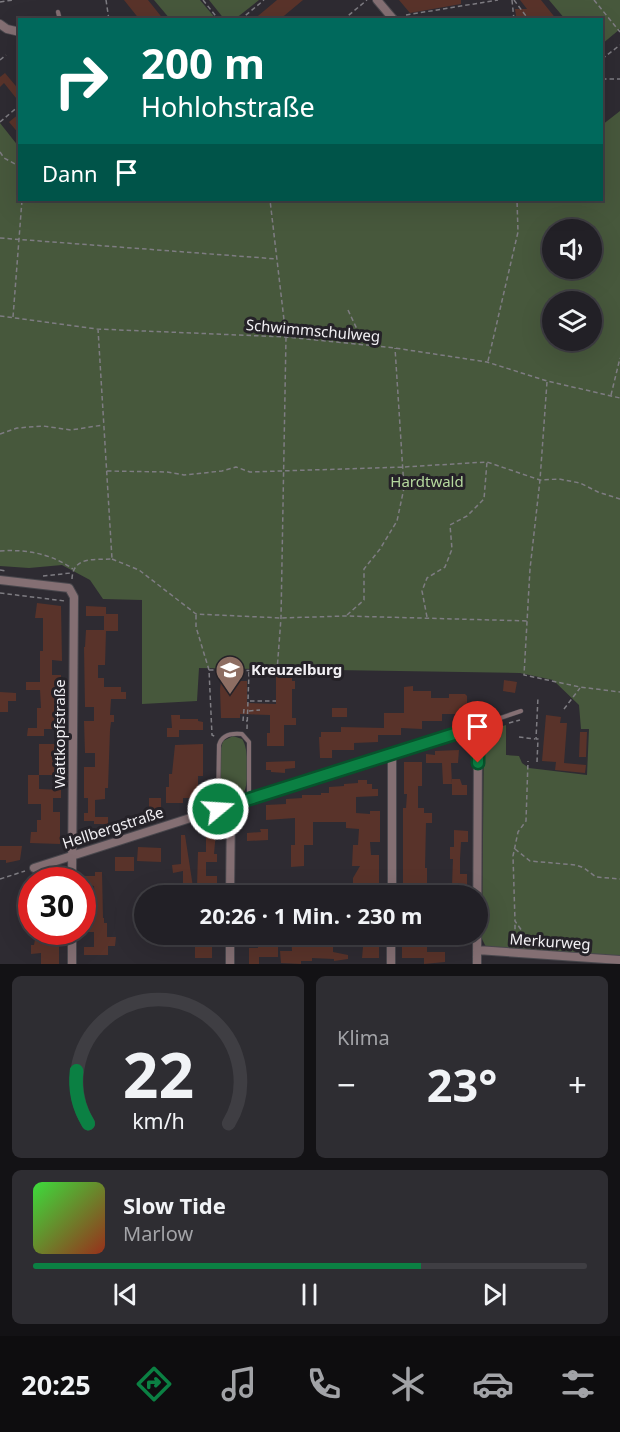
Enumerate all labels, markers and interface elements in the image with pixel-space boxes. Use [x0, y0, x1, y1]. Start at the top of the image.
text: 200 m [141, 34, 265, 91]
icon: right [42, 42, 120, 120]
text: Hohlohstraße [141, 88, 315, 125]
icon: arrive [110, 156, 143, 189]
text: Dann [42, 158, 98, 188]
map controls [542, 219, 602, 351]
button: sound [542, 219, 602, 279]
button: layers [542, 291, 602, 351]
street label: Schwimmschulweg [245, 314, 381, 346]
park label: Hardtwald [390, 471, 464, 491]
school or university icon: Kreuzelburg [214, 654, 246, 696]
place label: Kreuzelburg [251, 659, 342, 679]
street label: Wattkopfstraße [49, 679, 69, 789]
pin [452, 701, 503, 763]
icon: arrive [461, 710, 494, 743]
position arrow [186, 777, 250, 841]
street label: Hellbergstraße [60, 801, 166, 853]
speed limit sign: 30 [18, 867, 96, 945]
text: 20:26 · 1 Min. · 230 m [200, 900, 422, 930]
street label: Merkurweg [509, 928, 591, 954]
text: Klima [337, 1024, 390, 1051]
text: 22 [122, 1031, 194, 1116]
text: 23° [427, 1054, 497, 1115]
text: − [337, 1062, 356, 1107]
text: + [568, 1062, 587, 1107]
text: km/h [132, 1106, 184, 1135]
text: Slow Tide [123, 1190, 226, 1220]
text: Marlow [123, 1220, 193, 1247]
icon: previous [109, 1278, 142, 1311]
icon: pause [293, 1278, 326, 1311]
icon: next [478, 1278, 511, 1311]
icon: directions [133, 1363, 175, 1405]
icon: music [218, 1363, 260, 1405]
icon: phone [303, 1363, 345, 1405]
icon: climate [387, 1363, 429, 1405]
icon: car [472, 1363, 514, 1405]
icon: filters [557, 1363, 599, 1405]
text: 20:25 [21, 1366, 91, 1403]

